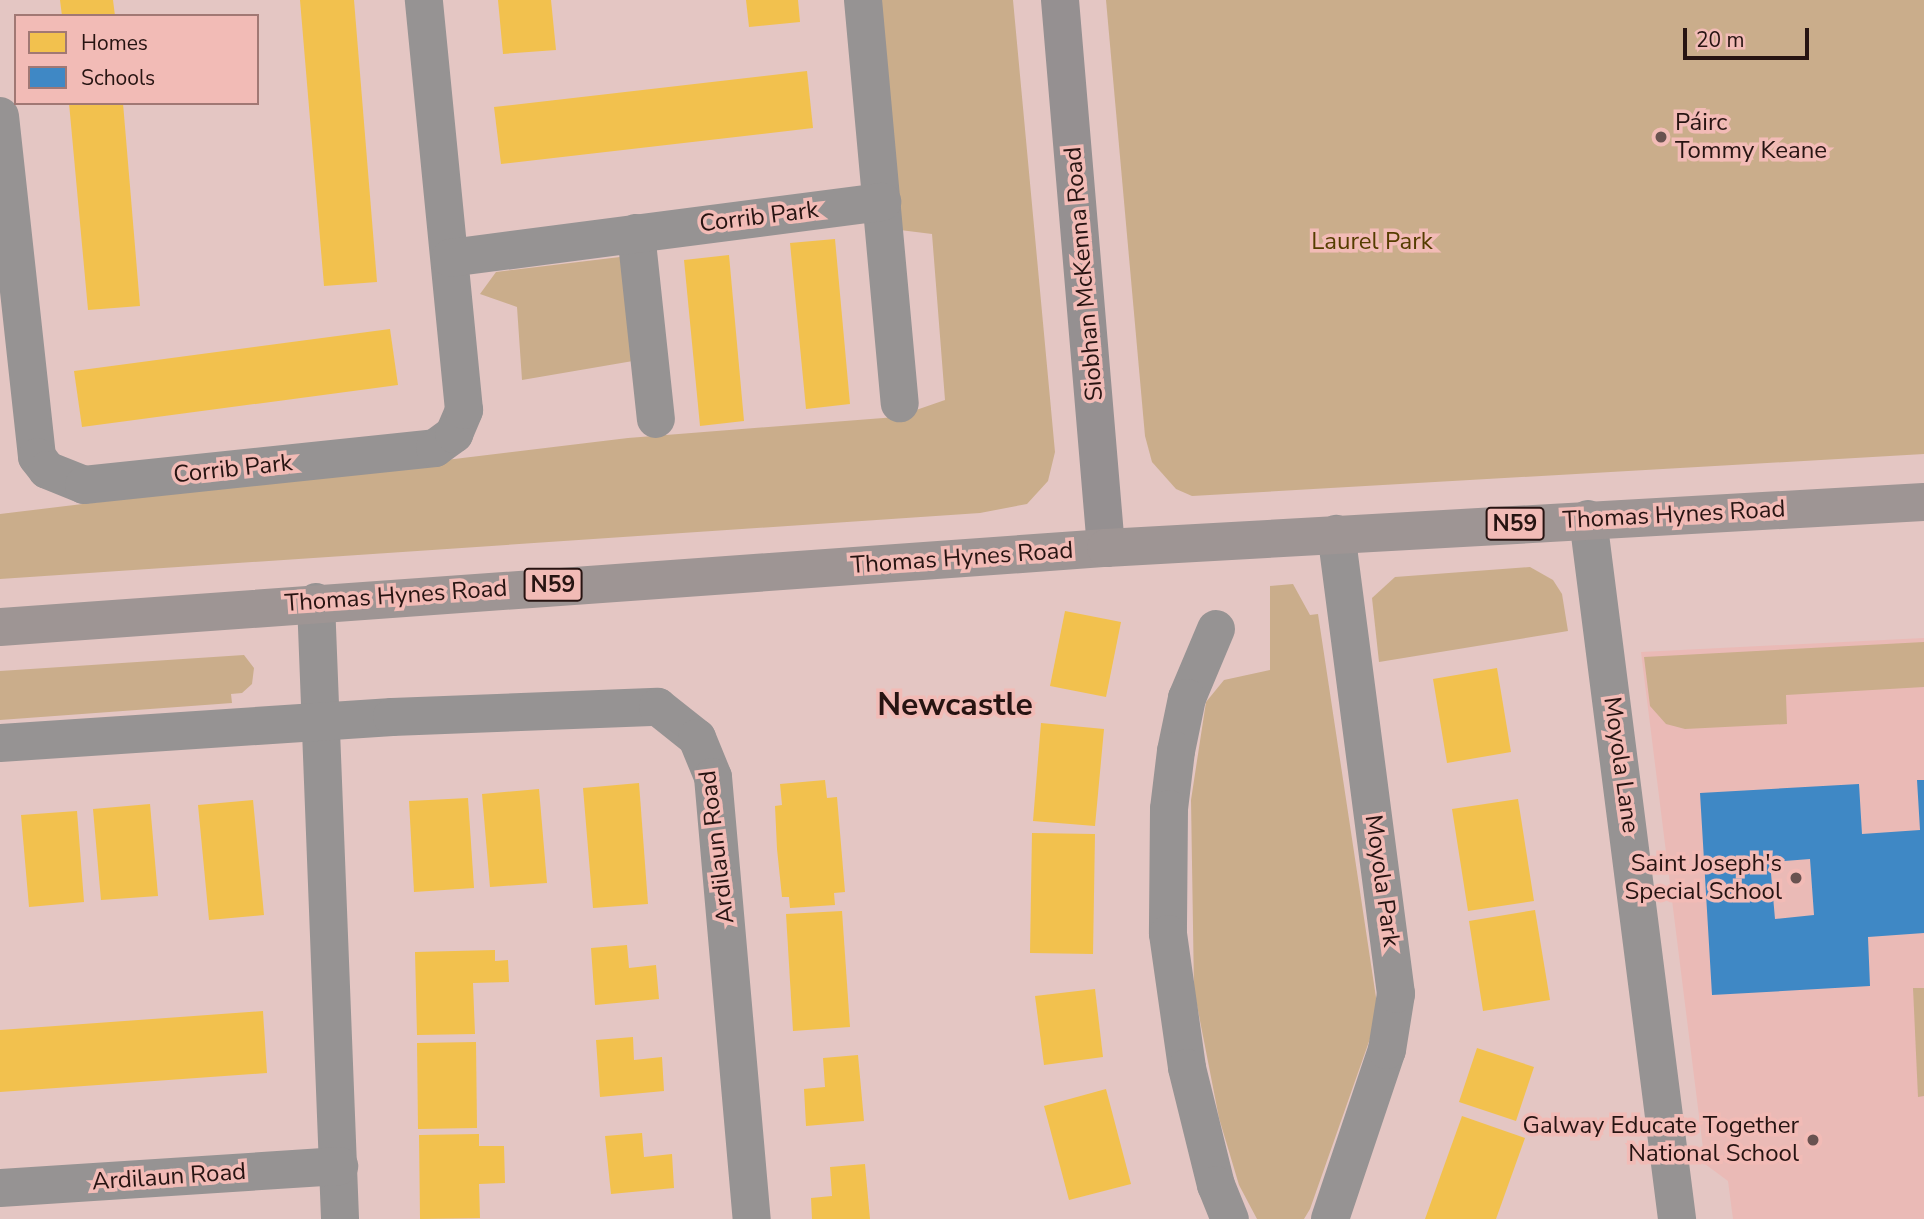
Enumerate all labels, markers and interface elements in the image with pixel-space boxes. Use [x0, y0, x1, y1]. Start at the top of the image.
legend [14, 14, 259, 105]
scale bar [1686, 14, 1812, 58]
text: 20 m [1696, 26, 1745, 54]
text: Homes [81, 29, 148, 57]
text: Schools [81, 64, 155, 92]
place label: Páirc Tommy Keane [1675, 109, 1827, 165]
marker: Páirc Tommy Keane [1653, 129, 1669, 145]
street label: Siobhan McKenna Road [1059, 146, 1109, 402]
street label: Corrib Park [698, 195, 820, 239]
park label: Laurel Park [1311, 228, 1433, 256]
street label: Corrib Park [172, 448, 294, 490]
street label: Thomas Hynes Road [1562, 495, 1786, 535]
road number: N59 [1485, 504, 1545, 544]
street label: Thomas Hynes Road [850, 536, 1074, 580]
road number: N59 [523, 566, 583, 604]
street label: Thomas Hynes Road [284, 574, 508, 618]
district label: Newcastle [877, 686, 1033, 724]
street label: Moyola Lane [1597, 695, 1645, 835]
street label: Ardilaun Road [693, 769, 741, 925]
street label: Moyola Park [1358, 813, 1406, 949]
place label: Saint Joseph's Special School [1625, 850, 1782, 906]
marker: Saint Joseph's Special School [1788, 870, 1804, 886]
place label: Galway Educate Together National School [1523, 1112, 1799, 1168]
marker: Galway Educate Together National School [1805, 1132, 1821, 1148]
street label: Ardilaun Road [91, 1157, 247, 1197]

